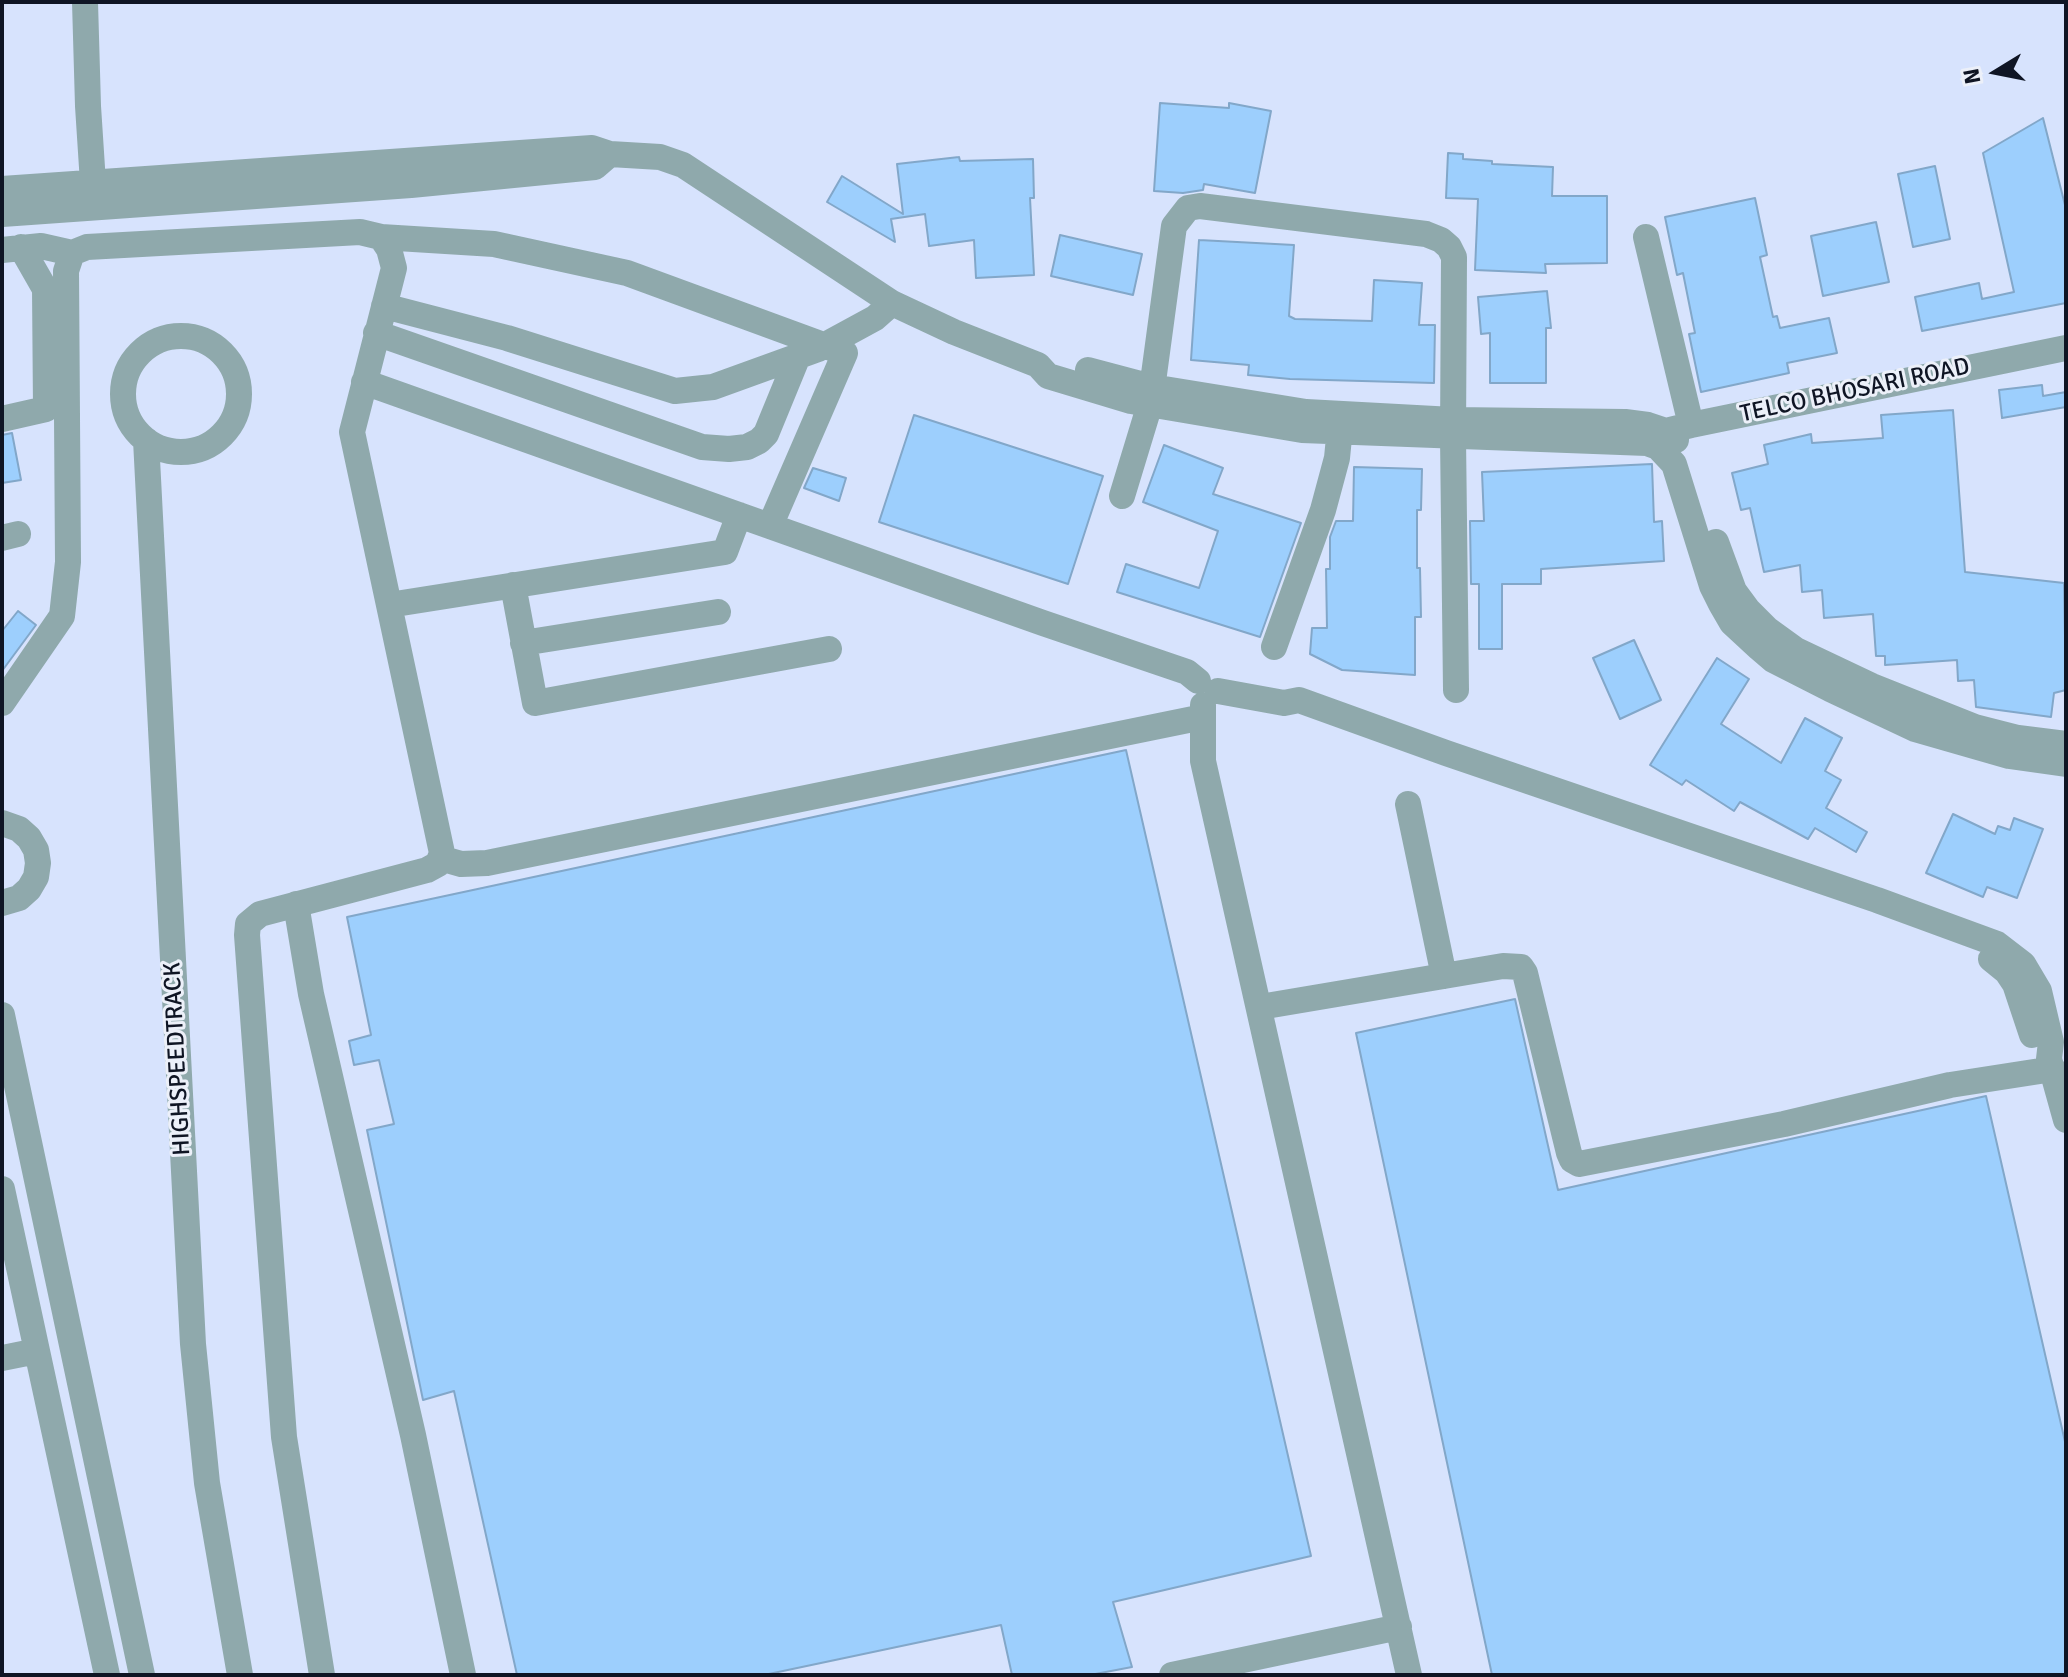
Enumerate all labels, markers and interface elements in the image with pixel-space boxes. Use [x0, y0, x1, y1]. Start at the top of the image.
north arrow [1956, 32, 2036, 112]
text: N [1957, 66, 1986, 86]
street label: TELCO BHOSARI ROAD [1738, 353, 1972, 429]
street label: HIGHSPEEDTRACK [159, 962, 197, 1156]

